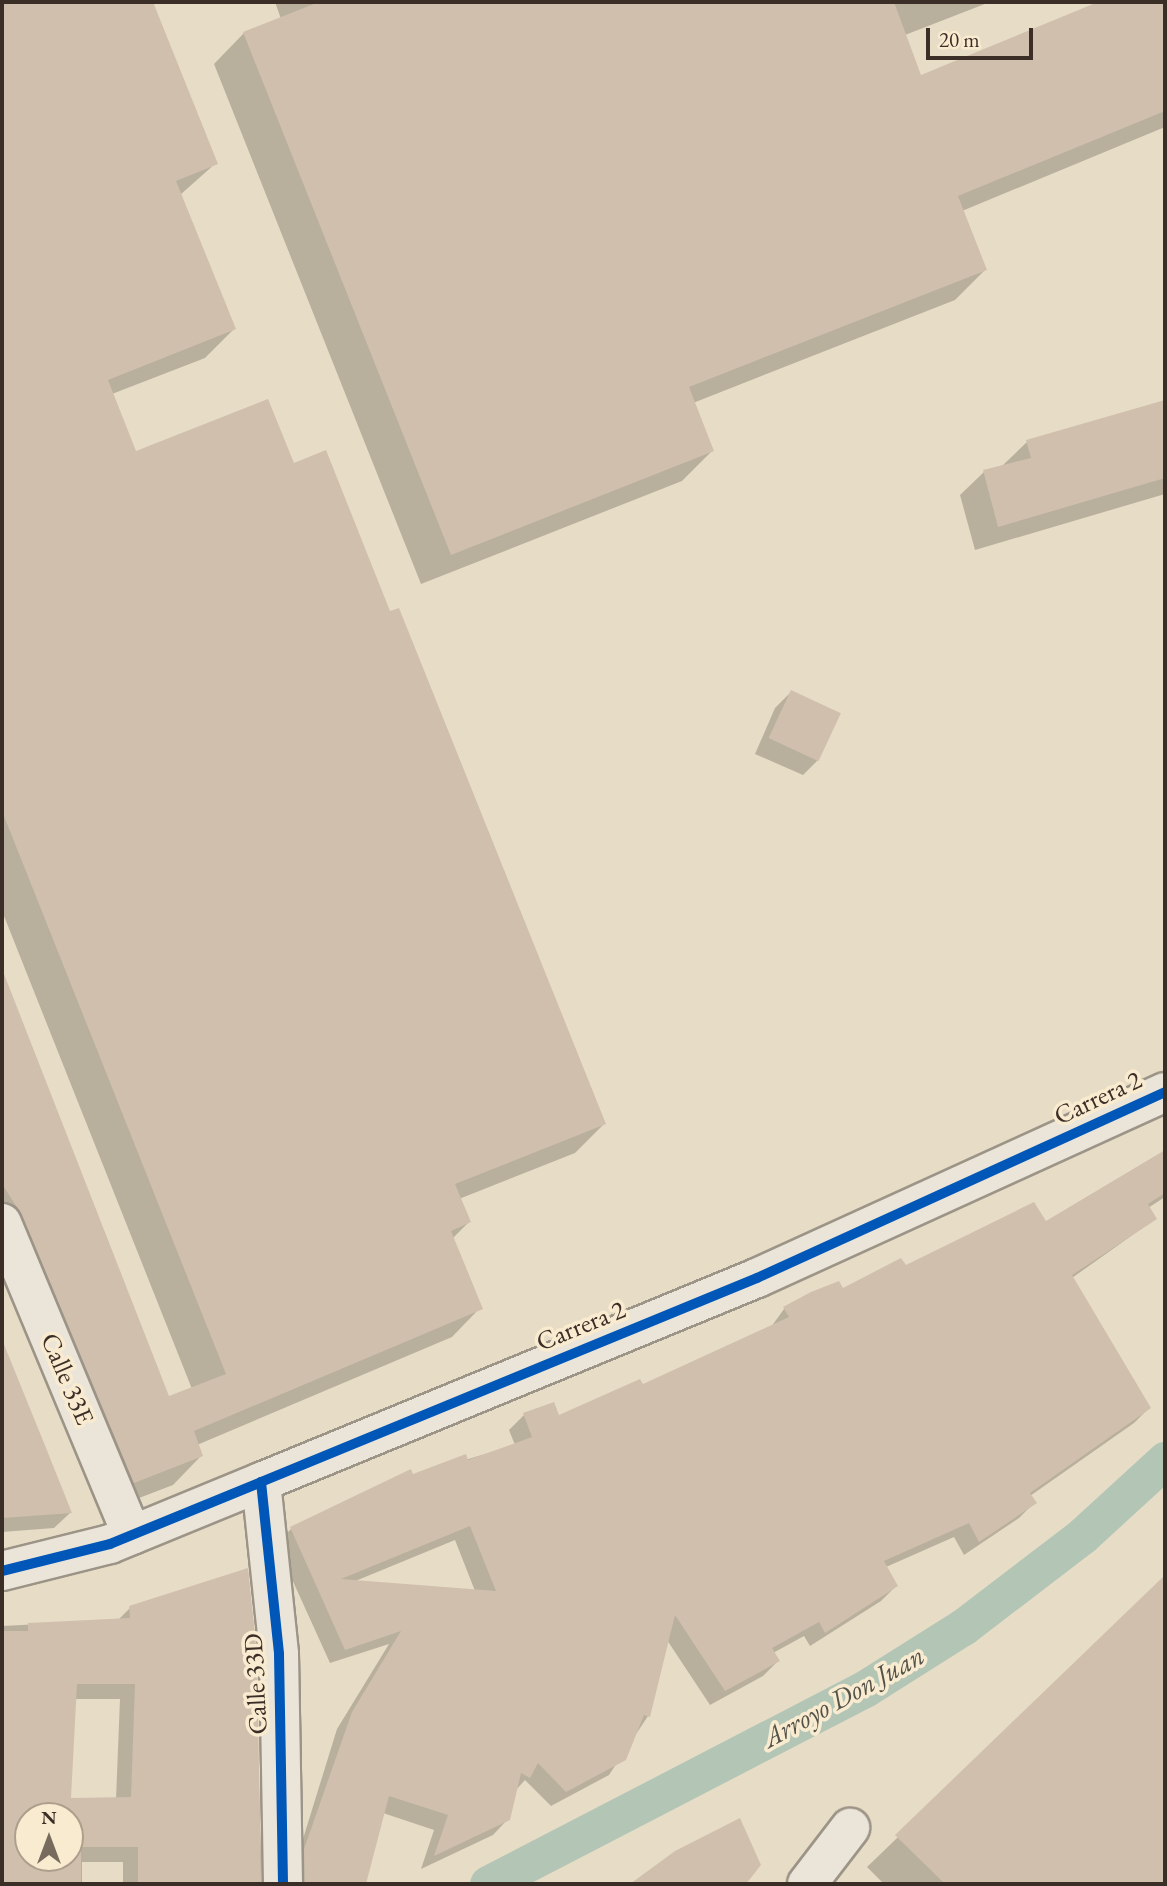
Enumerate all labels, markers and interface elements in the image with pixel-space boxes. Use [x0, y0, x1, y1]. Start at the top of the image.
scale bar [929, 14, 1036, 58]
text: 20 m [939, 26, 980, 53]
street label: Carrera 2 [1049, 1064, 1147, 1132]
street label: Carrera 2 [532, 1294, 630, 1358]
street label: Calle 33E [34, 1329, 100, 1429]
street label: Calle 33D [238, 1633, 274, 1735]
water label: Arroyo Don Juan [756, 1638, 930, 1754]
north arrow [14, 1802, 84, 1872]
text: N [41, 1805, 57, 1830]

